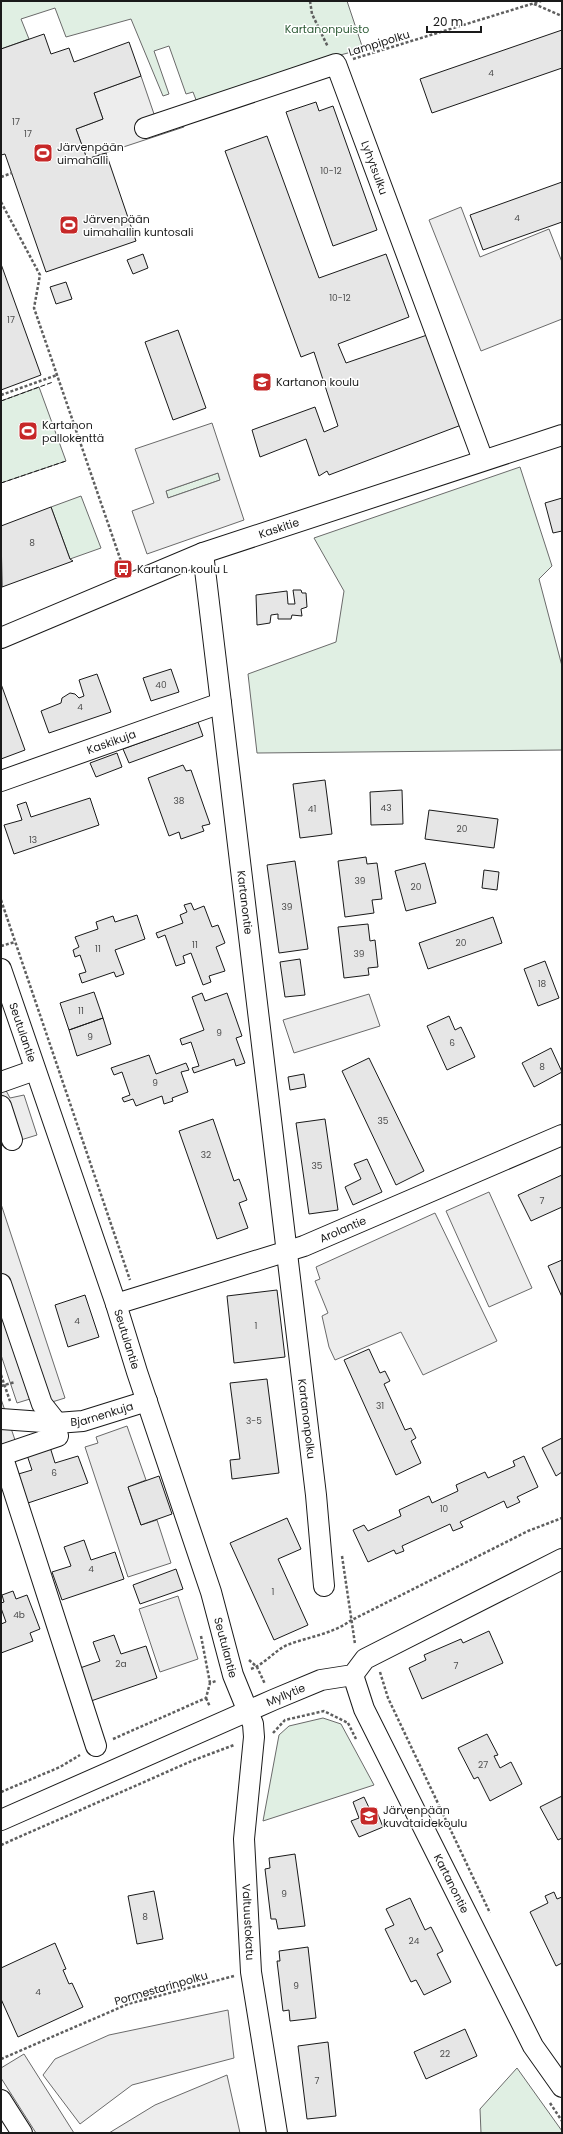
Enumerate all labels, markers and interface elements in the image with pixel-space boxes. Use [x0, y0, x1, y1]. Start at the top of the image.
scale bar [427, 8, 481, 34]
text: 20 m [433, 13, 463, 30]
park label: Kartanonpuisto [285, 21, 369, 37]
street label: Lampipolku [346, 26, 412, 60]
house number: 4 [488, 67, 494, 79]
house number: 17 [12, 116, 20, 128]
house number: 17 [24, 128, 32, 140]
street label: Lyhytsulku [357, 138, 392, 197]
place label: Järvenpään uimahalli [57, 139, 124, 168]
sports icon: Järvenpään uimahalli [32, 142, 54, 164]
house number: 10-12 [320, 165, 342, 177]
place label: Järvenpään uimahallin kuntosali [83, 211, 194, 240]
house number: 4 [514, 212, 520, 224]
sports icon: Järvenpään uimahallin kuntosali [58, 214, 80, 236]
house number: 10-12 [329, 292, 351, 304]
house number: 17 [7, 314, 15, 326]
school or university icon: Kartanon koulu [251, 371, 273, 393]
place label: Kartanon koulu [276, 374, 359, 390]
place label: Kartanon pallokenttä [42, 417, 104, 446]
sports icon: Kartanon pallokenttä [17, 420, 39, 442]
street label: Kaskitie [257, 514, 301, 542]
house number: 8 [29, 537, 35, 549]
bus stop icon: Kartanon koulu L [112, 558, 134, 580]
place label: Kartanon koulu L [137, 561, 228, 577]
house number: 40 [155, 679, 167, 691]
house number: 4 [77, 701, 83, 713]
street label: Kaskikuja [85, 726, 138, 758]
house number: 38 [174, 795, 185, 807]
house number: 43 [381, 802, 391, 814]
house number: 41 [308, 803, 316, 815]
house number: 20 [457, 823, 468, 835]
house number: 13 [29, 834, 37, 846]
street label: Kartanontie [233, 870, 257, 936]
house number: 39 [355, 875, 366, 887]
house number: 20 [411, 881, 422, 893]
house number: 39 [282, 901, 293, 913]
house number: 20 [456, 937, 467, 949]
house number: 11 [192, 939, 198, 951]
house number: 11 [95, 943, 101, 955]
house number: 39 [354, 948, 365, 960]
house number: 18 [538, 978, 547, 990]
street label: Seutulantie [5, 1000, 40, 1065]
house number: 11 [78, 1005, 84, 1017]
house number: 9 [216, 1027, 222, 1039]
house number: 9 [87, 1031, 93, 1043]
house number: 6 [449, 1037, 455, 1049]
house number: 8 [539, 1061, 545, 1073]
house number: 9 [152, 1077, 158, 1089]
house number: 35 [378, 1115, 389, 1127]
house number: 32 [201, 1149, 211, 1161]
house number: 35 [312, 1160, 323, 1172]
house number: 7 [540, 1195, 545, 1207]
street label: Arolantie [317, 1212, 369, 1246]
street label: Seutulantie [110, 1307, 144, 1371]
house number: 4 [74, 1315, 80, 1327]
house number: 1 [255, 1320, 258, 1332]
street label: Kartanonpolku [294, 1378, 320, 1460]
street label: Bjarnenkuja [70, 1398, 135, 1430]
house number: 31 [376, 1400, 384, 1412]
house number: 3-5 [246, 1415, 262, 1427]
house number: 6 [51, 1467, 57, 1479]
house number: 10 [440, 1503, 449, 1515]
house number: 4 [88, 1563, 94, 1575]
house number: 1 [272, 1586, 275, 1598]
house number: 4b [13, 1609, 25, 1621]
street label: Seutulantie [210, 1616, 241, 1680]
house number: 2a [115, 1658, 127, 1670]
house number: 7 [454, 1660, 459, 1672]
street label: Myllytie [264, 1679, 308, 1710]
house number: 27 [478, 1759, 488, 1771]
place label: Järvenpään kuvataidekoulu [383, 1802, 467, 1831]
school or university icon: Järvenpään kuvataidekoulu [358, 1805, 380, 1827]
street label: Kartanontie [430, 1851, 473, 1916]
street label: Valtuustokatu [238, 1883, 258, 1961]
house number: 9 [281, 1888, 287, 1900]
house number: 8 [142, 1911, 148, 1923]
house number: 24 [409, 1935, 420, 1947]
street label: Pormestarinpolku [112, 1967, 210, 2009]
house number: 9 [293, 1980, 299, 1992]
house number: 4 [35, 1986, 41, 1998]
house number: 22 [440, 2048, 450, 2060]
house number: 7 [315, 2075, 320, 2087]

